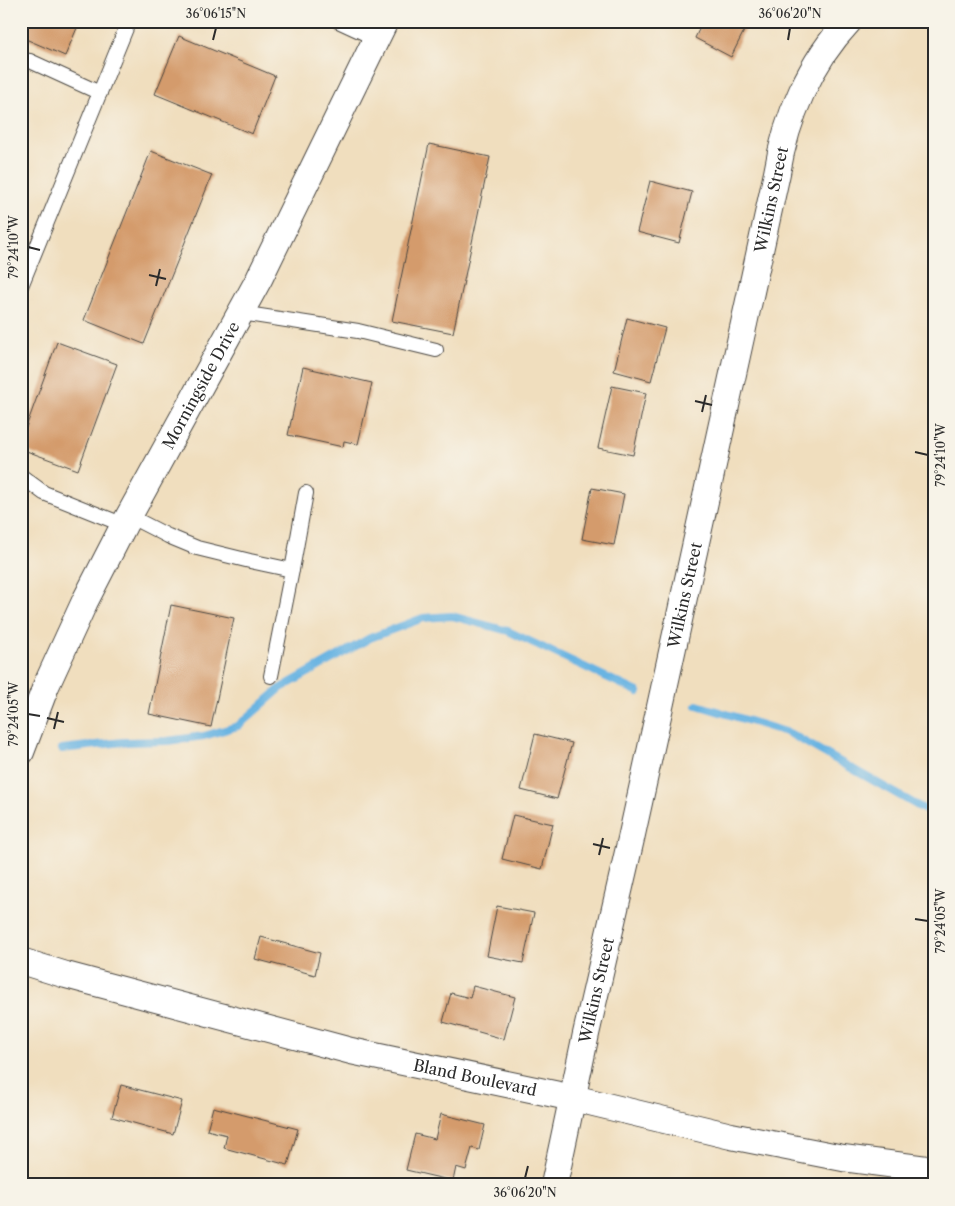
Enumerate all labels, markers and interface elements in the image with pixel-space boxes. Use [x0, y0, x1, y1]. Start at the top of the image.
text: 36°06'15"N [186, 6, 246, 21]
text: 36°06'20"N [758, 6, 822, 21]
street label: Wilkins Street [750, 144, 792, 255]
text: 79°24'10"W [6, 214, 21, 279]
street label: Morningside Drive [158, 318, 244, 452]
text: 79°24'10"W [933, 422, 948, 487]
street label: Wilkins Street [663, 540, 706, 651]
text: 79°24'05"W [6, 681, 21, 746]
text: 79°24'05"W [933, 888, 948, 953]
street label: Wilkins Street [574, 935, 618, 1046]
street label: Bland Boulevard [412, 1054, 539, 1100]
text: 36°06'20"N [493, 1185, 557, 1200]

